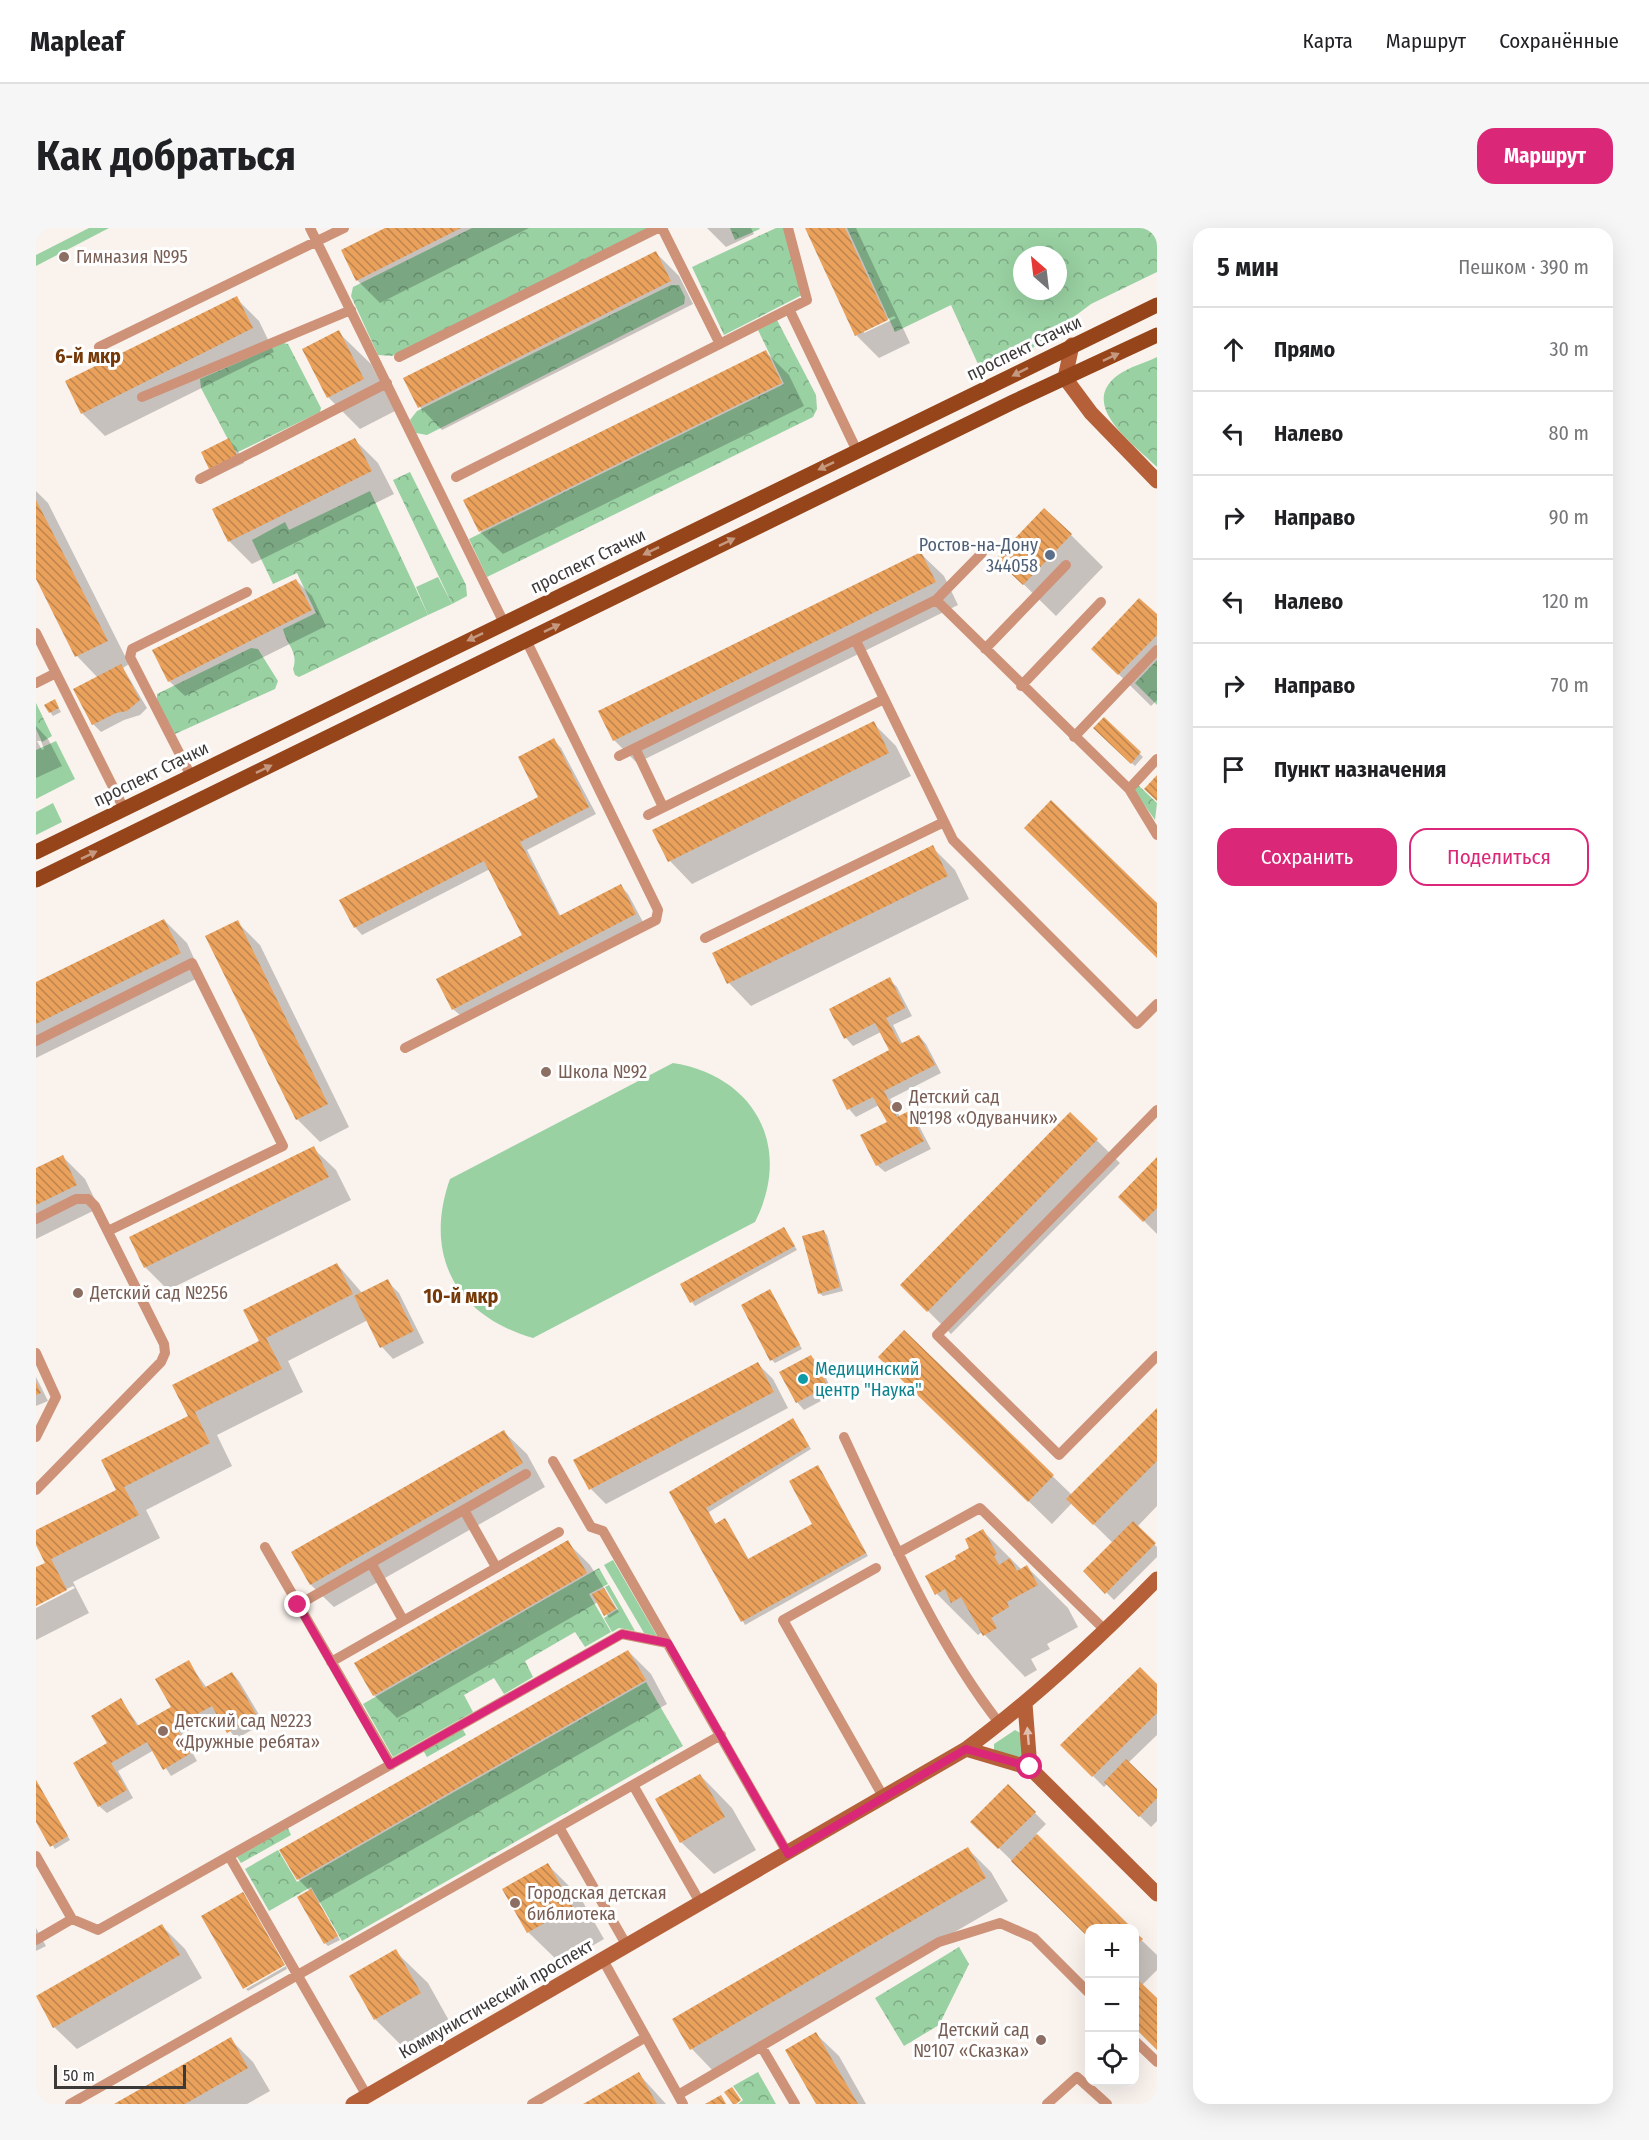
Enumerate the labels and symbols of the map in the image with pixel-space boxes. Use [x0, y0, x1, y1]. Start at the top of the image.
place label: Гимназия №95 [76, 246, 188, 268]
north arrow [1013, 246, 1067, 300]
marker: Гимназия №95 [57, 250, 71, 264]
street label: проспект Стачки [963, 311, 1085, 385]
district label: 6-й мкр [55, 344, 121, 368]
one-way arrow [1102, 352, 1119, 361]
one-way arrow [1012, 367, 1029, 376]
one-way arrow [817, 461, 834, 471]
street label: проспект Стачки [527, 524, 649, 598]
place label: Ростов-на-Дону 344058 [919, 534, 1038, 577]
one-way arrow [719, 537, 736, 547]
one-way arrow [642, 547, 659, 556]
marker: Ростов-на-Дону 344058 [1043, 548, 1057, 562]
one-way arrow [543, 623, 561, 633]
one-way arrow [467, 632, 484, 642]
street label: проспект Стачки [90, 737, 212, 811]
one-way arrow [255, 764, 272, 773]
one-way arrow [80, 850, 97, 859]
place label: Школа №92 [558, 1061, 647, 1083]
marker: Школа №92 [539, 1065, 553, 1079]
place label: Детский сад №198 «Одуванчик» [908, 1086, 1058, 1129]
marker: Детский сад №198 «Одуванчик» [890, 1100, 904, 1114]
place label: Детский сад №256 [89, 1282, 228, 1304]
district label: 10-й мкр [424, 1284, 499, 1308]
marker: Детский сад №256 [71, 1286, 85, 1300]
place label: Медицинский центр "Наука" [815, 1358, 922, 1401]
marker: Медицинский центр "Наука" [796, 1372, 810, 1386]
route end [284, 1591, 310, 1617]
place label: Детский сад №223 «Дружные ребята» [174, 1710, 320, 1753]
marker: Детский сад №223 «Дружные ребята» [156, 1724, 170, 1738]
one-way arrow [1023, 1726, 1032, 1745]
route start [1016, 1753, 1042, 1779]
place label: Городская детская библиотека [527, 1882, 667, 1925]
marker: Городская детская библиотека [508, 1896, 522, 1910]
street label: Коммунистический проспект [395, 1934, 598, 2064]
place label: Детский сад №107 «Сказка» [913, 2019, 1029, 2062]
marker: Детский сад №107 «Сказка» [1034, 2033, 1048, 2047]
scale bar [54, 2062, 186, 2090]

